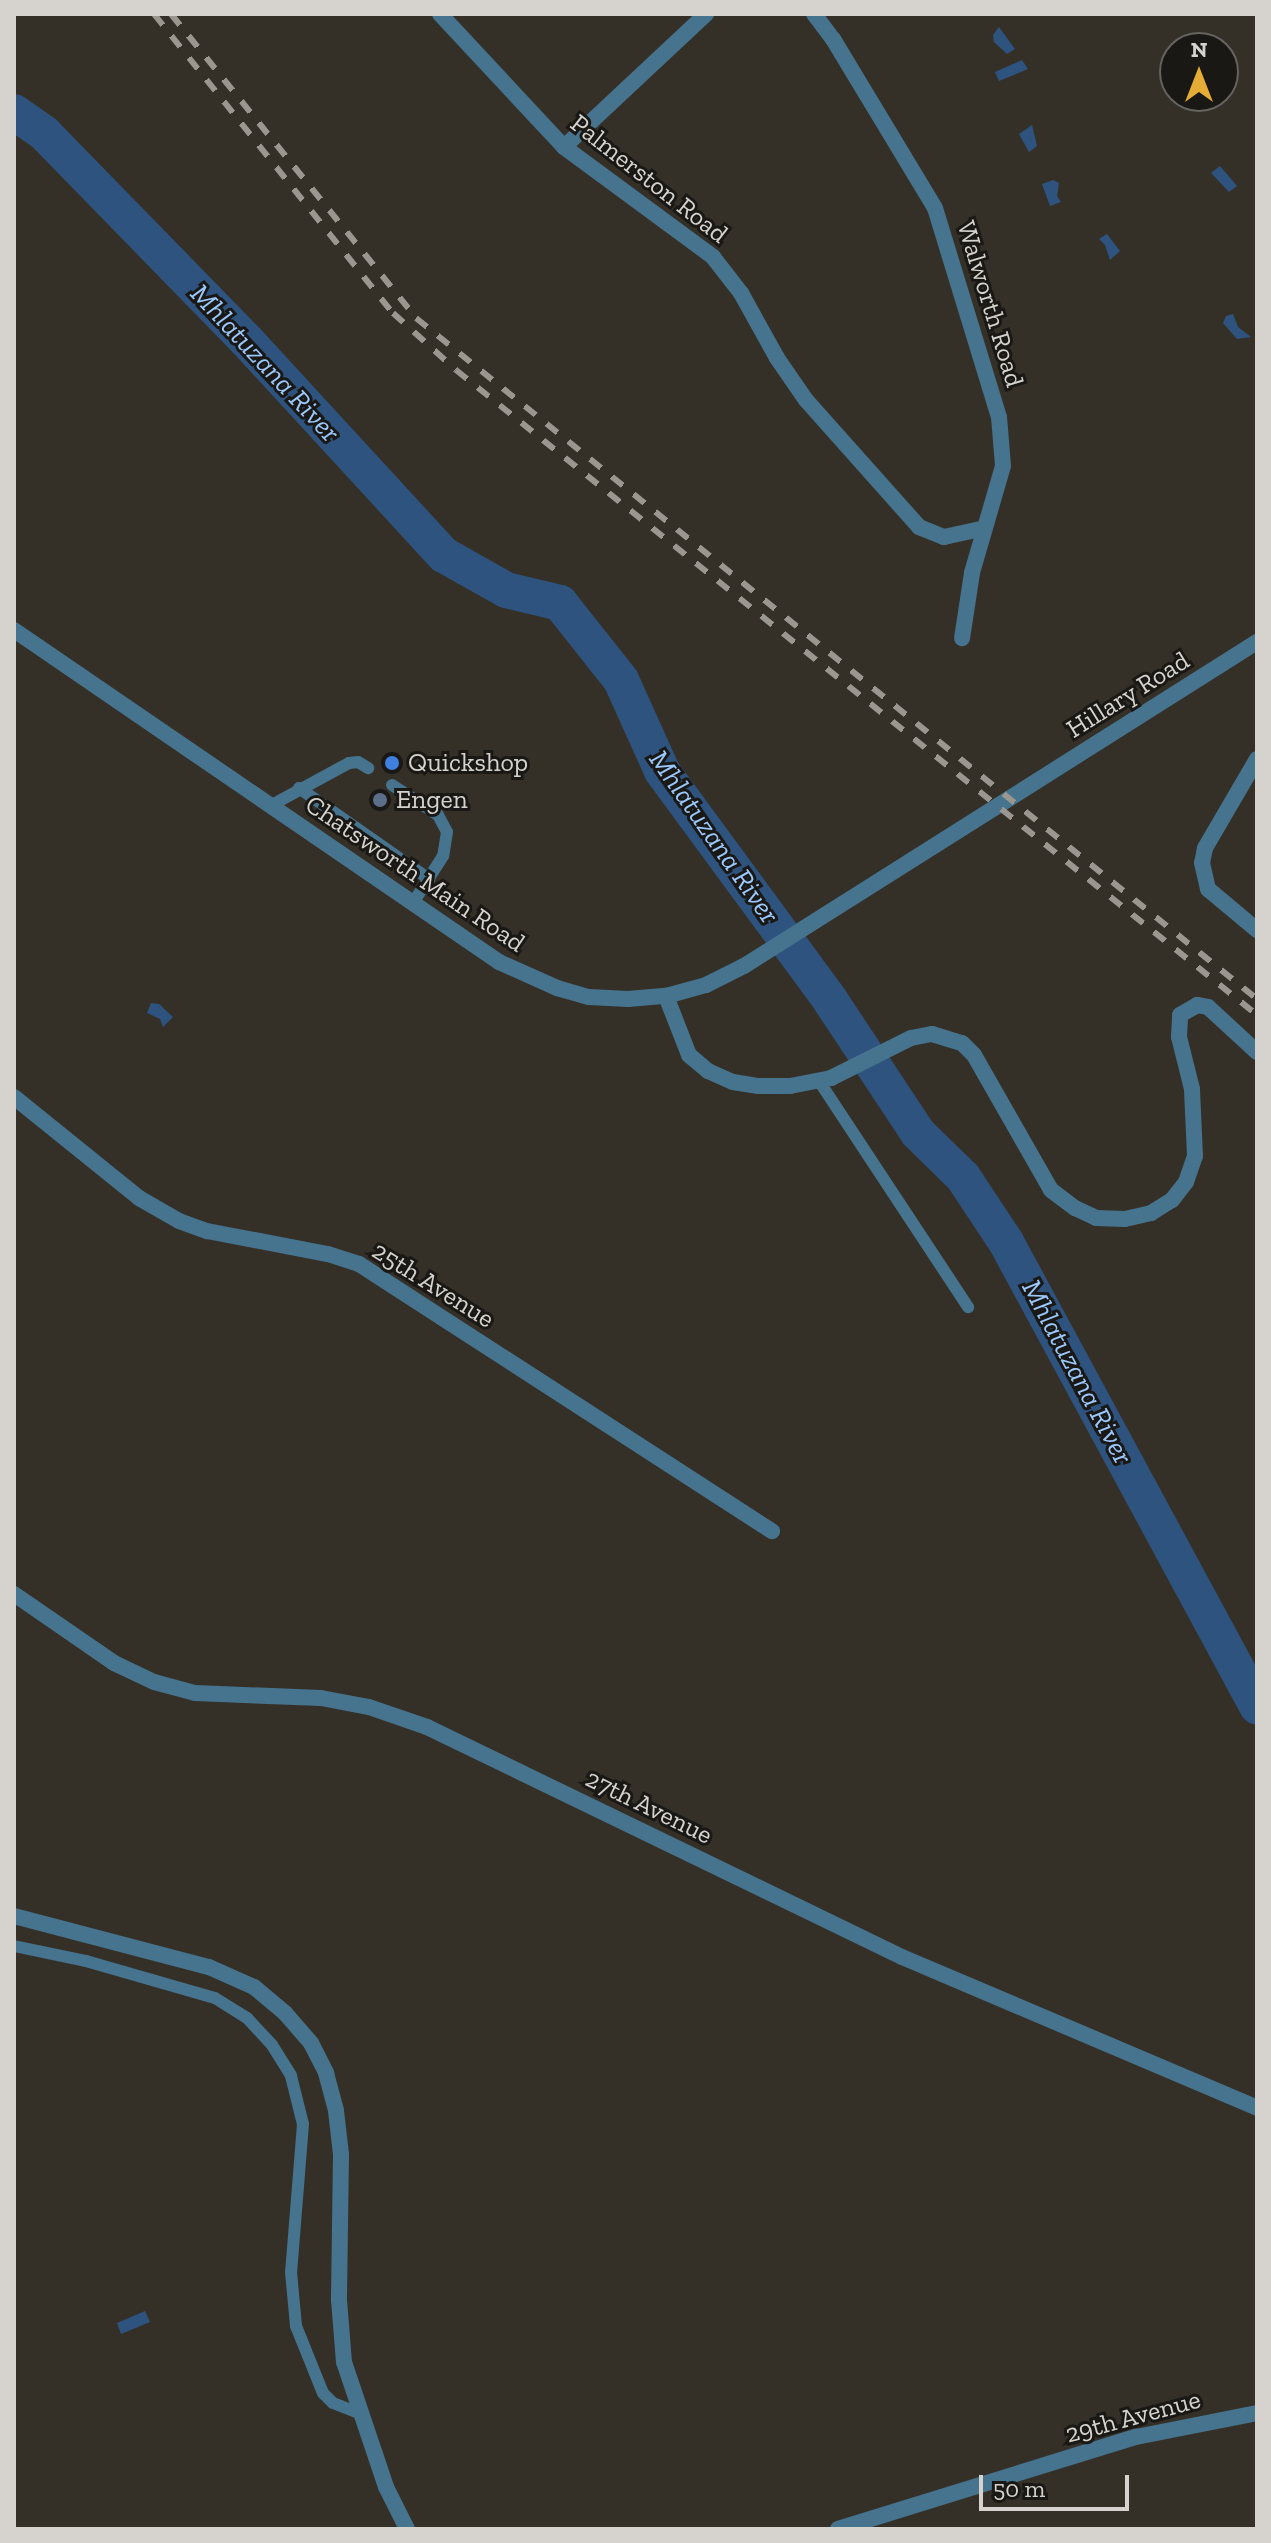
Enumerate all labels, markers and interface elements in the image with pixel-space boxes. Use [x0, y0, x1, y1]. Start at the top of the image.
north arrow [1159, 32, 1239, 112]
text: N [1191, 36, 1207, 63]
street label: Palmerston Road [564, 108, 734, 250]
street label: Walworth Road [950, 217, 1030, 391]
water label: Mhlatuzana River [183, 277, 347, 449]
street label: Hillary Road [1061, 645, 1195, 745]
water label: Mhlatuzana River [642, 744, 786, 930]
place label: Quickshop [408, 747, 528, 779]
marker: Quickshop [383, 754, 401, 772]
place label: Engen [396, 784, 468, 816]
street label: Chatsworth Main Road [299, 789, 531, 959]
marker: Engen [371, 791, 389, 809]
street label: 25th Avenue [366, 1235, 500, 1335]
water label: Mhlatuzana River [1014, 1274, 1140, 1470]
street label: 27th Avenue [580, 1763, 718, 1851]
street label: 29th Avenue [1062, 2384, 1204, 2450]
scale bar [983, 2459, 1133, 2509]
text: 50 m [993, 2474, 1045, 2503]

